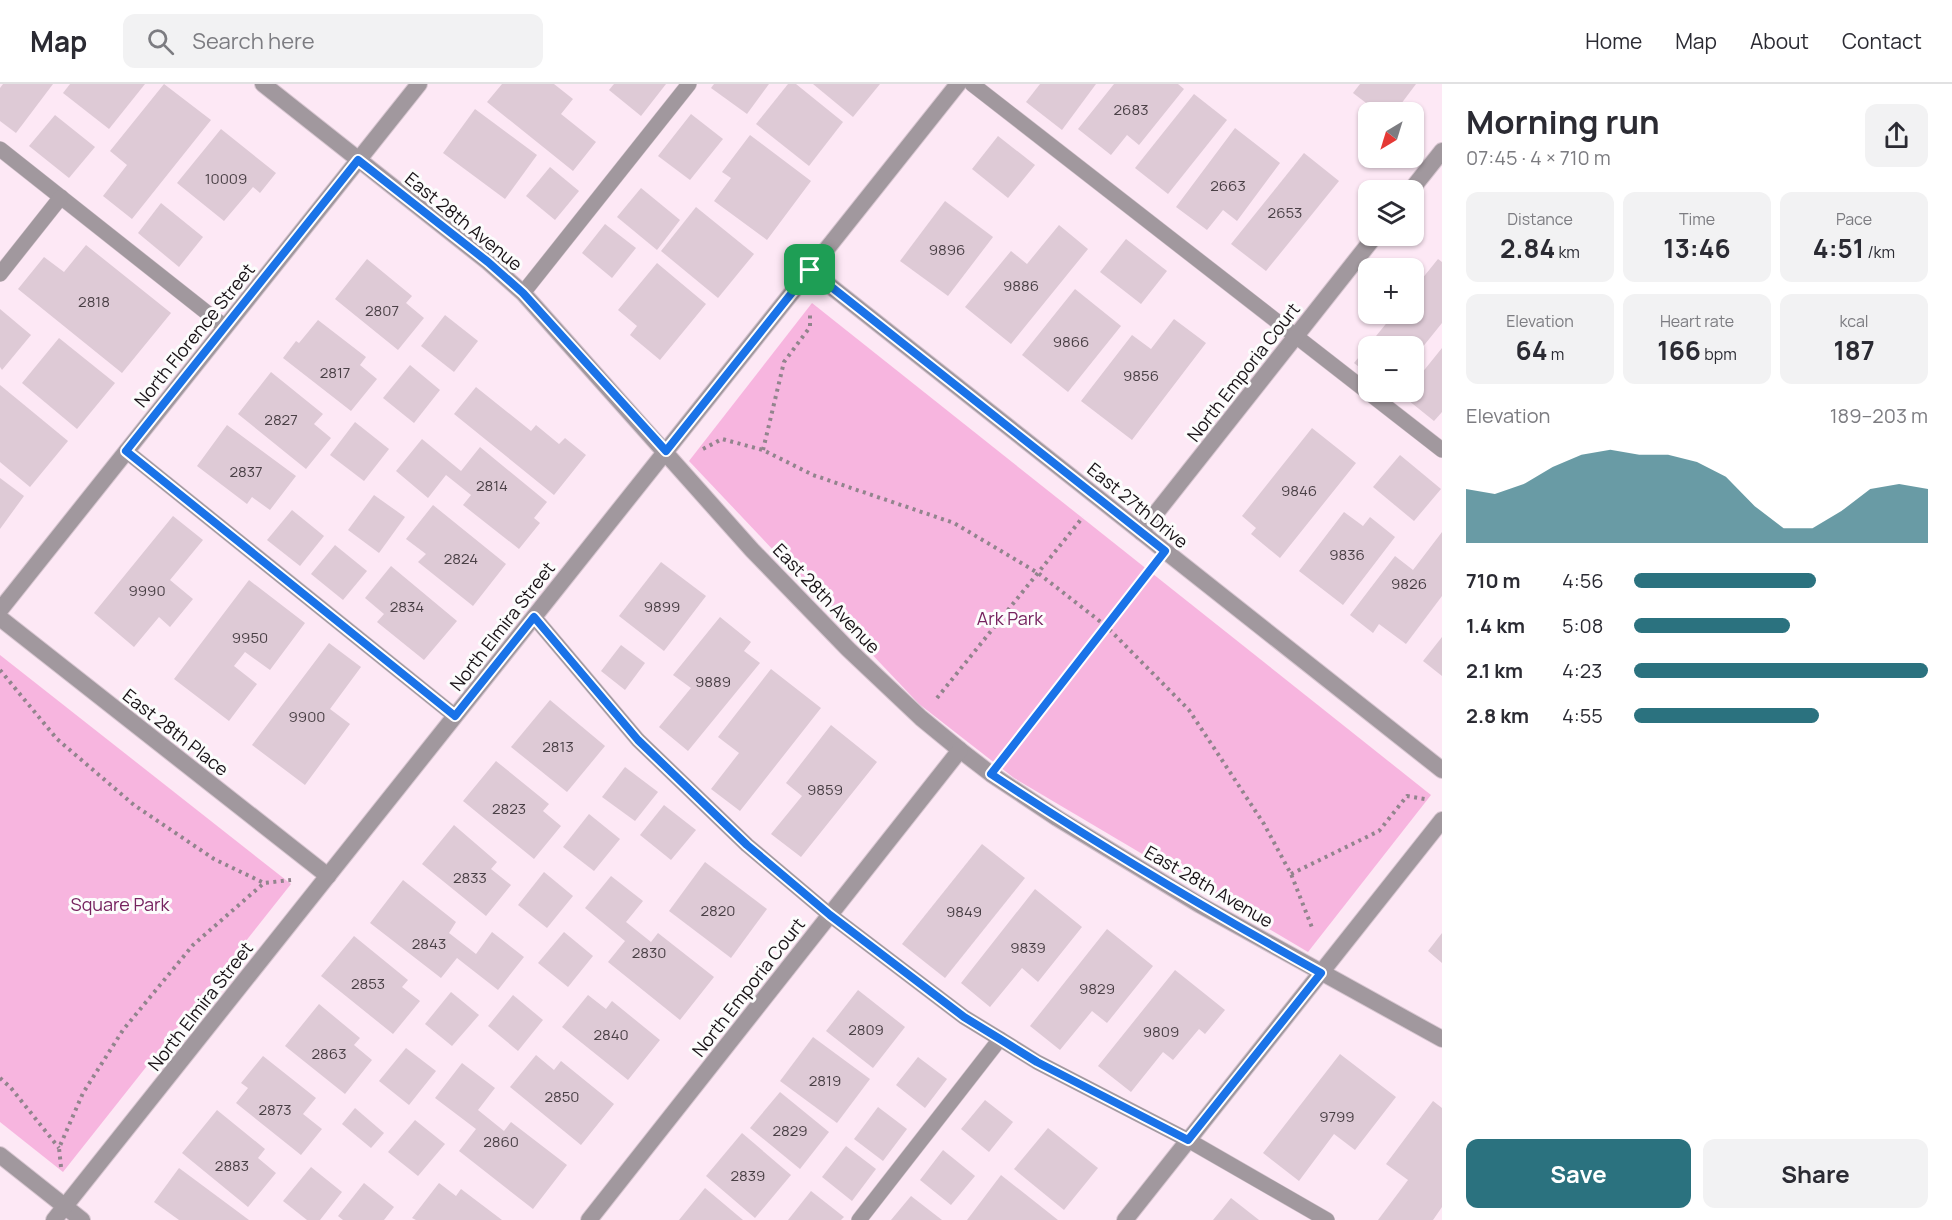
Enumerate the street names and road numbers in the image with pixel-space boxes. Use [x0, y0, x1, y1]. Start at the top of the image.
street label: East 28th Avenue [400, 166, 528, 276]
street label: North Florence Street [128, 258, 260, 412]
street label: North Emporia Court [1181, 298, 1305, 446]
street label: East 27th Drive [1082, 457, 1194, 553]
street label: East 28th Avenue [768, 538, 886, 658]
street label: North Elmira Street [444, 557, 560, 695]
street label: East 28th Place [118, 683, 234, 781]
street label: East 28th Avenue [1140, 840, 1278, 932]
street label: North Emporia Court [686, 913, 810, 1061]
street label: North Elmira Street [142, 937, 258, 1075]

